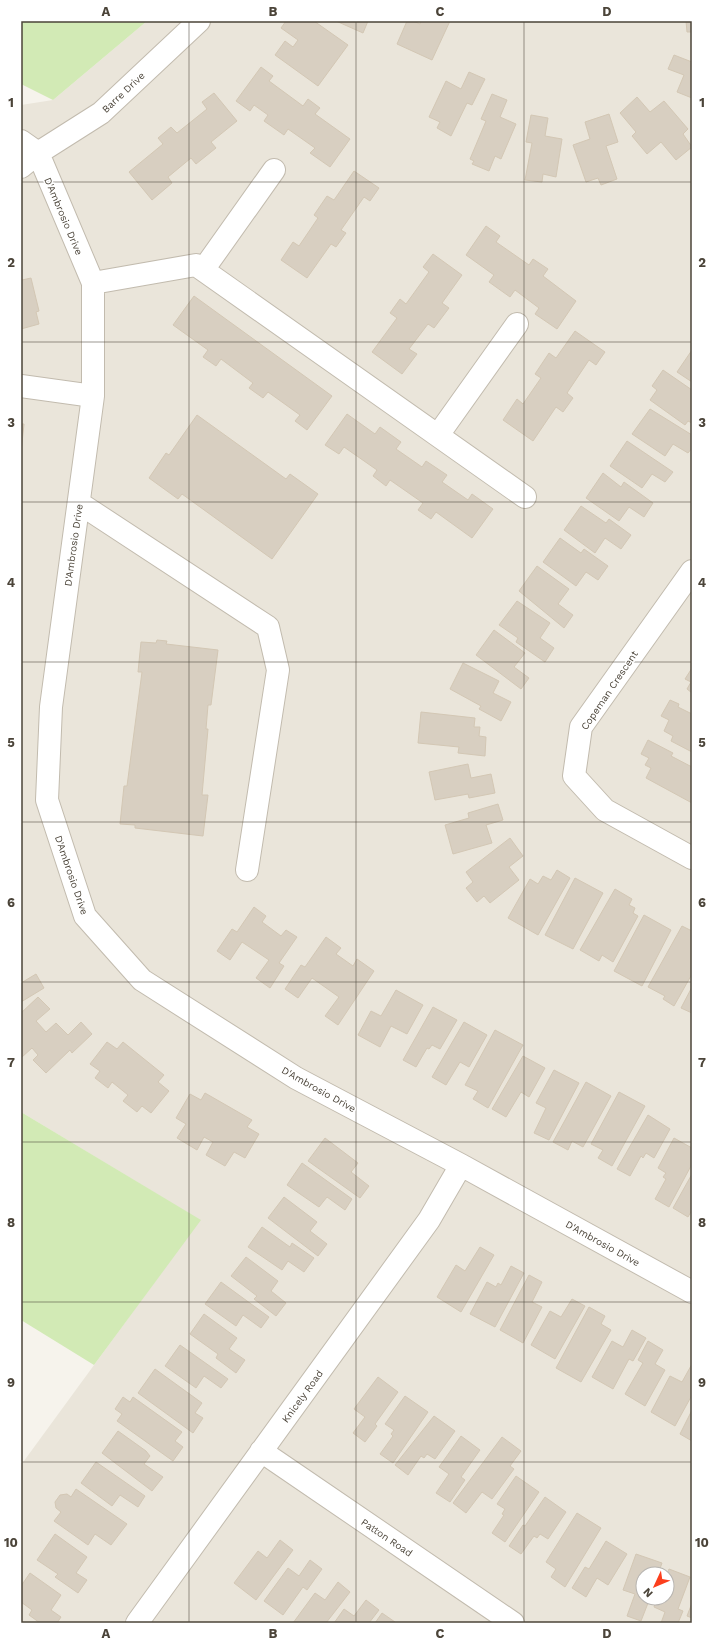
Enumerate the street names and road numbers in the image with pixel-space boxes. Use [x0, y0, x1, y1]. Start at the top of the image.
street label: Barre Drive [100, 70, 147, 115]
street label: D'Ambrosio Drive [42, 176, 85, 257]
street label: D'Ambrosio Drive [62, 503, 85, 587]
street label: Copeman Crescent [579, 648, 640, 732]
street label: D'Ambrosio Drive [53, 834, 90, 916]
street label: D'Ambrosio Drive [280, 1064, 358, 1114]
street label: D'Ambrosio Drive [564, 1218, 642, 1268]
street label: Knicely Road [280, 1368, 325, 1425]
street label: Patton Road [359, 1516, 414, 1559]

